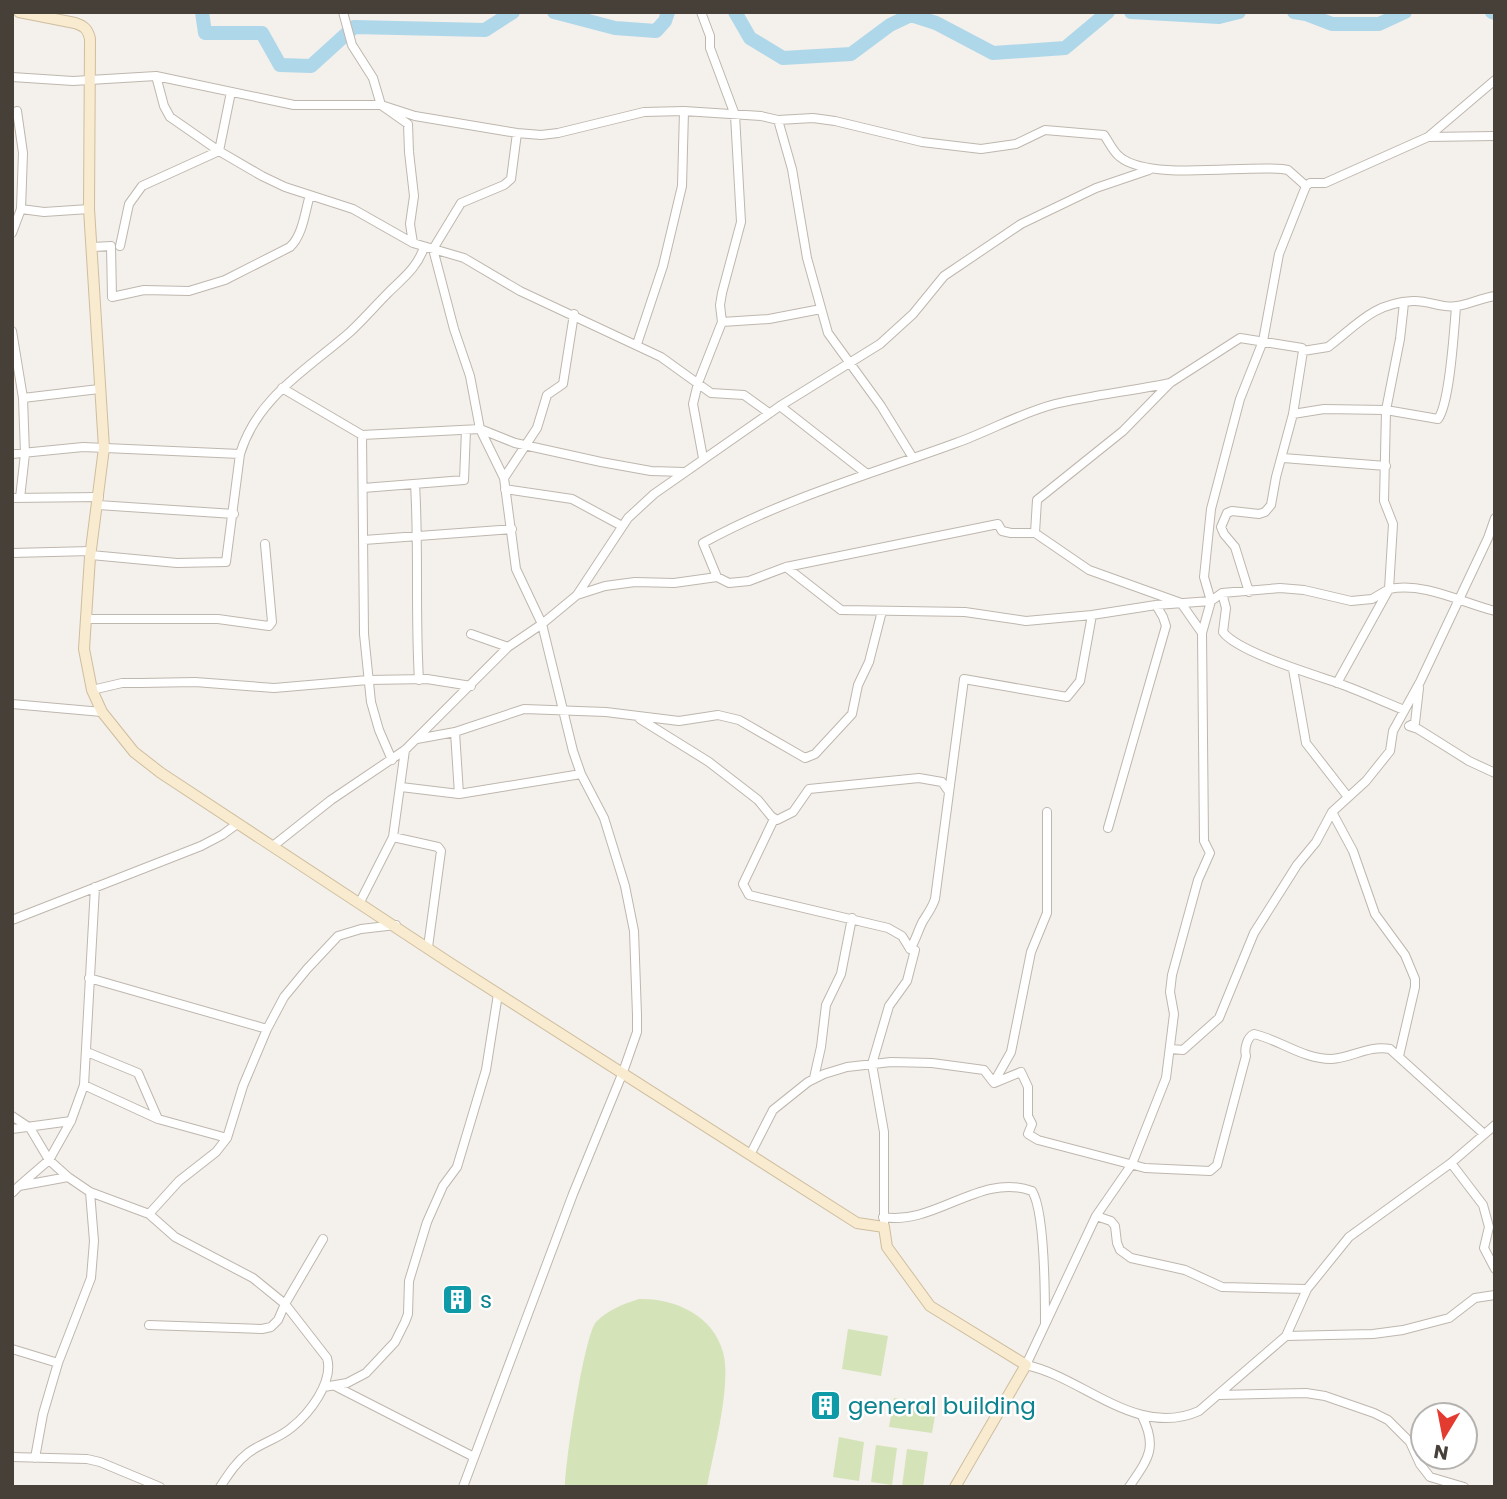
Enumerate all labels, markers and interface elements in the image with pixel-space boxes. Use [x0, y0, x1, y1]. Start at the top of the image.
building icon: s [440, 1283, 474, 1317]
place label: s [480, 1284, 492, 1316]
building icon: general building [808, 1389, 842, 1423]
place label: general building [848, 1390, 1036, 1422]
north arrow [1409, 1401, 1479, 1471]
text: N [1432, 1438, 1451, 1467]

